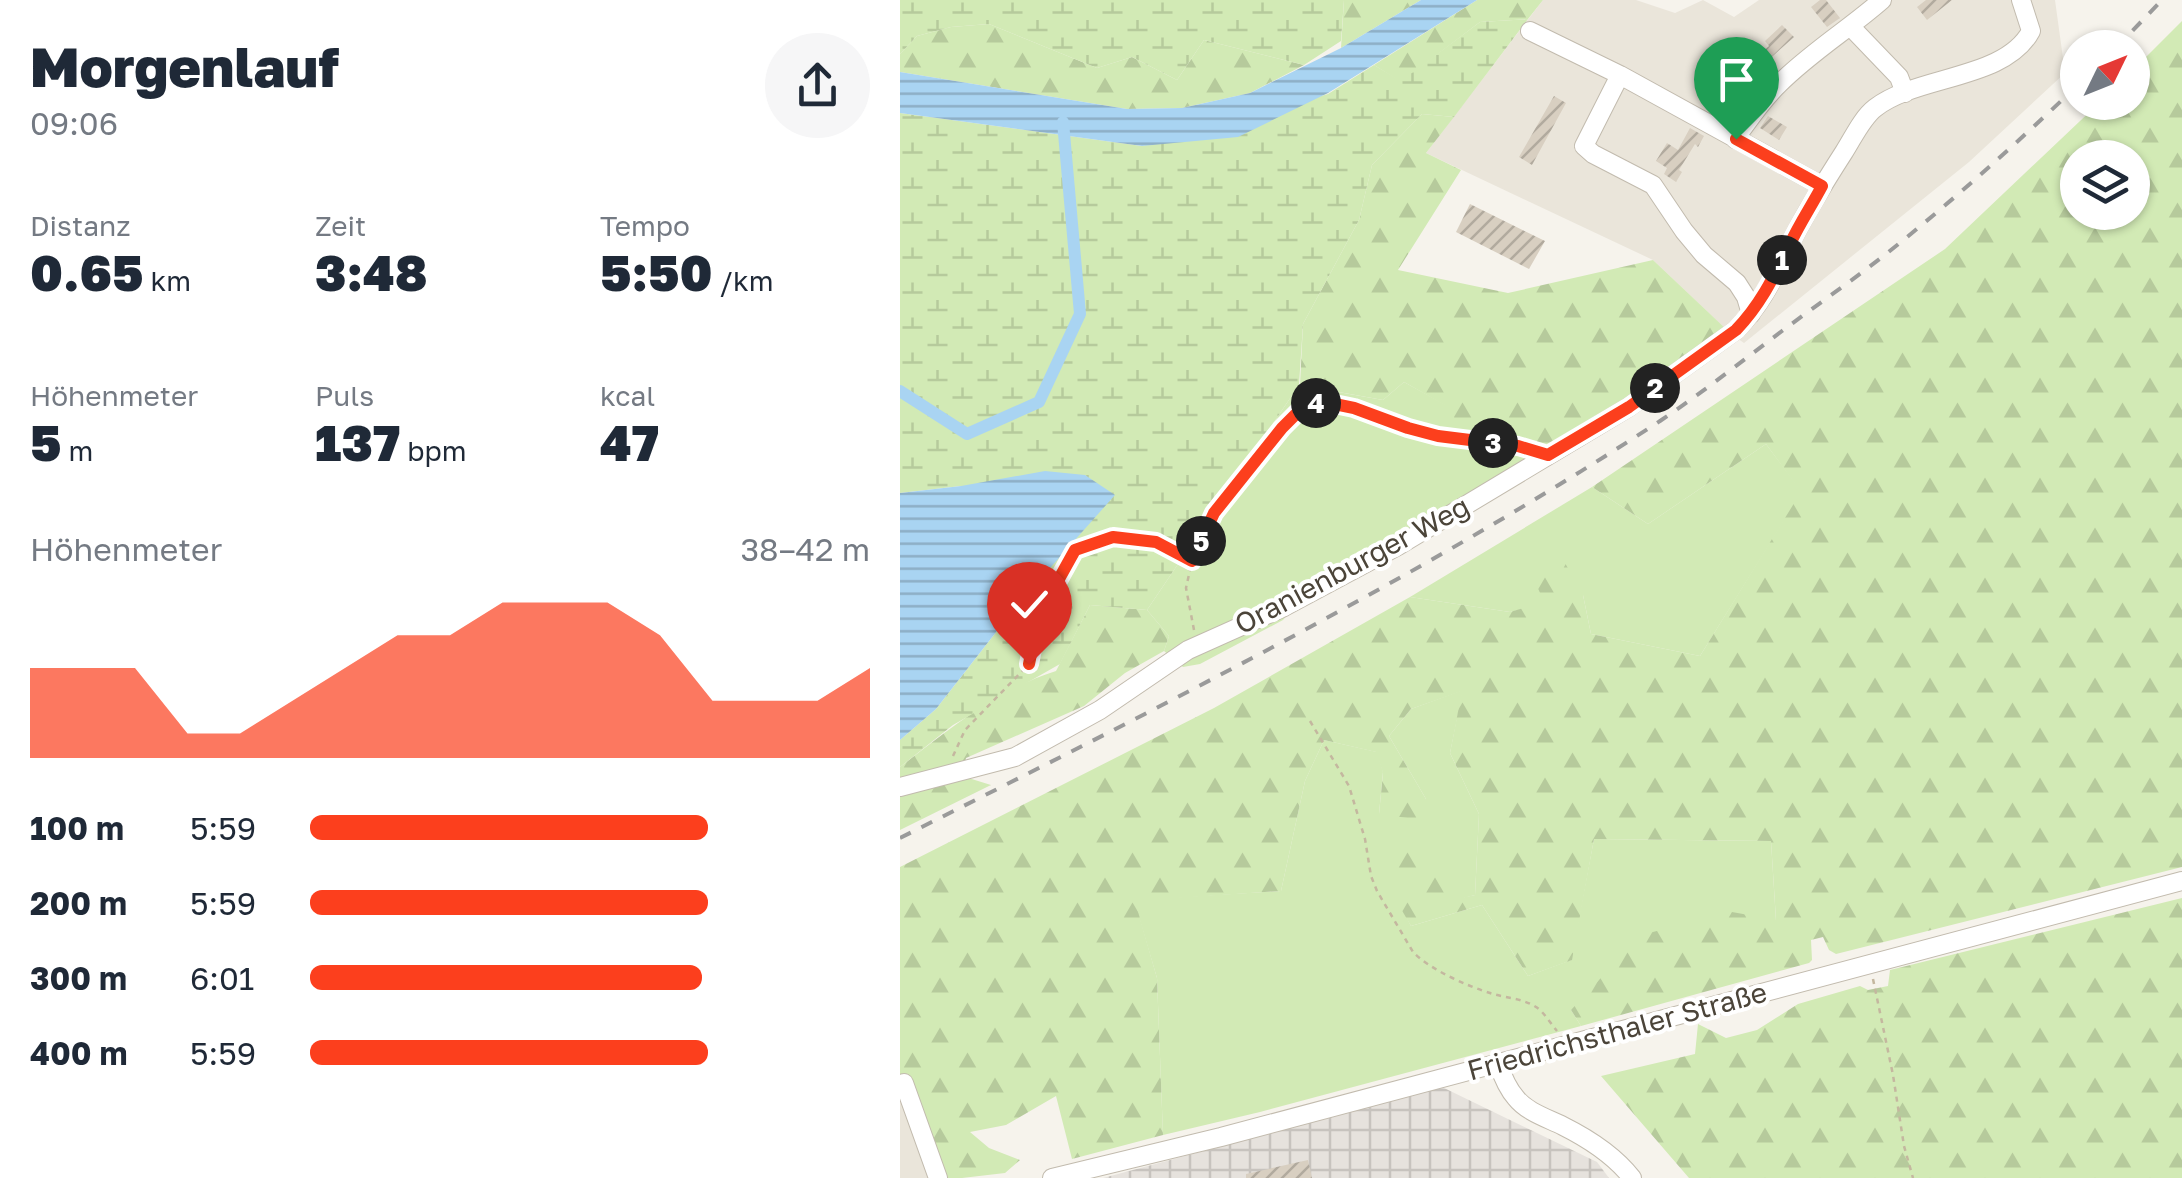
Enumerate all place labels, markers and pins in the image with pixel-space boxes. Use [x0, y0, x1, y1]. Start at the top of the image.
pin [1694, 37, 1779, 140]
pin: 1 [1757, 235, 1807, 285]
pin: 2 [1630, 363, 1680, 413]
pin: 4 [1291, 378, 1341, 428]
pin: 3 [1468, 418, 1518, 468]
pin: 5 [1176, 516, 1226, 566]
pin [987, 562, 1072, 665]

